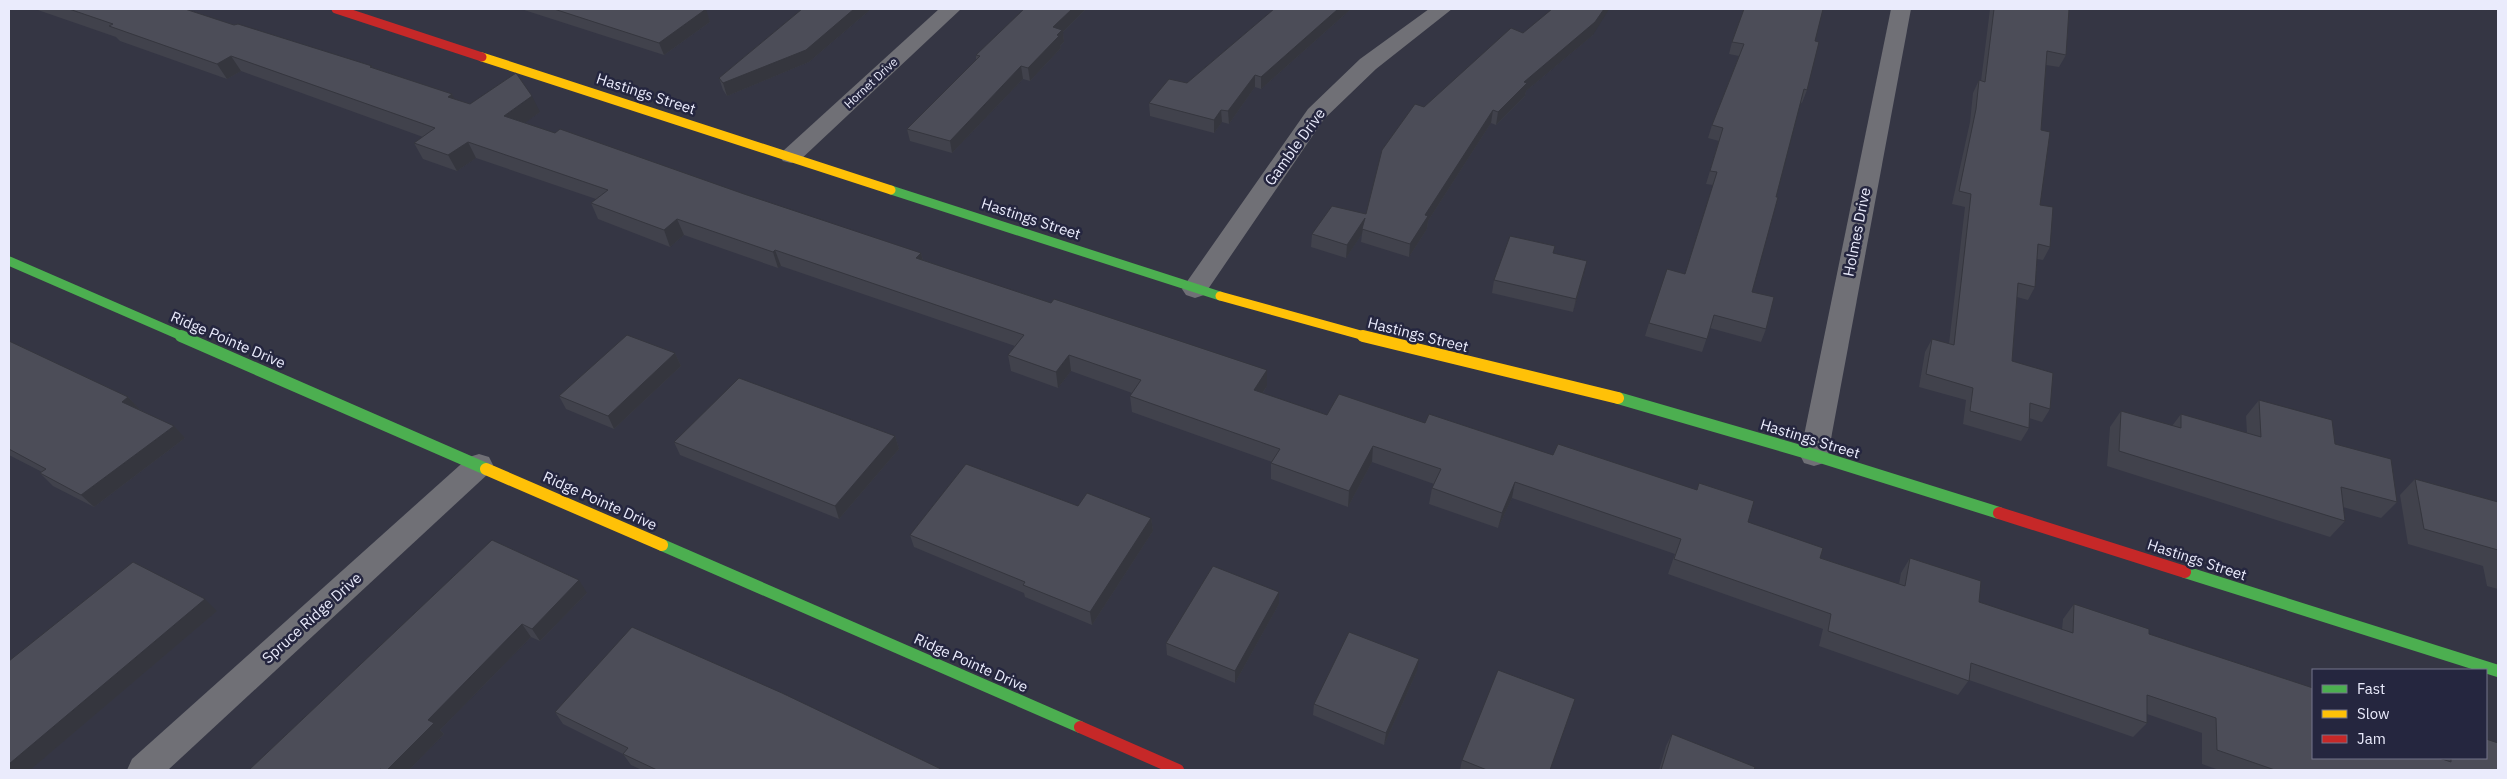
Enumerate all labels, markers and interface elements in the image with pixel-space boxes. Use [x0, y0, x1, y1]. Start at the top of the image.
street label: Hornet Drive [841, 54, 901, 111]
street label: Hastings Street [594, 69, 698, 119]
street label: Gamble Drive [1260, 104, 1329, 189]
street label: Holmes Drive [1839, 186, 1874, 278]
street label: Hastings Street [979, 194, 1083, 244]
street label: Ridge Pointe Drive [168, 307, 288, 372]
street label: Hastings Street [1366, 313, 1471, 356]
street label: Hastings Street [1758, 414, 1862, 463]
street label: Ridge Pointe Drive [540, 467, 660, 534]
street label: Hastings Street [2145, 535, 2249, 585]
street label: Spruce Ridge Drive [258, 568, 365, 667]
street label: Ridge Pointe Drive [911, 629, 1031, 696]
legend [2312, 669, 2487, 759]
text: Fast [2357, 679, 2385, 698]
text: Slow [2357, 704, 2390, 723]
text: Jam [2357, 729, 2386, 748]

